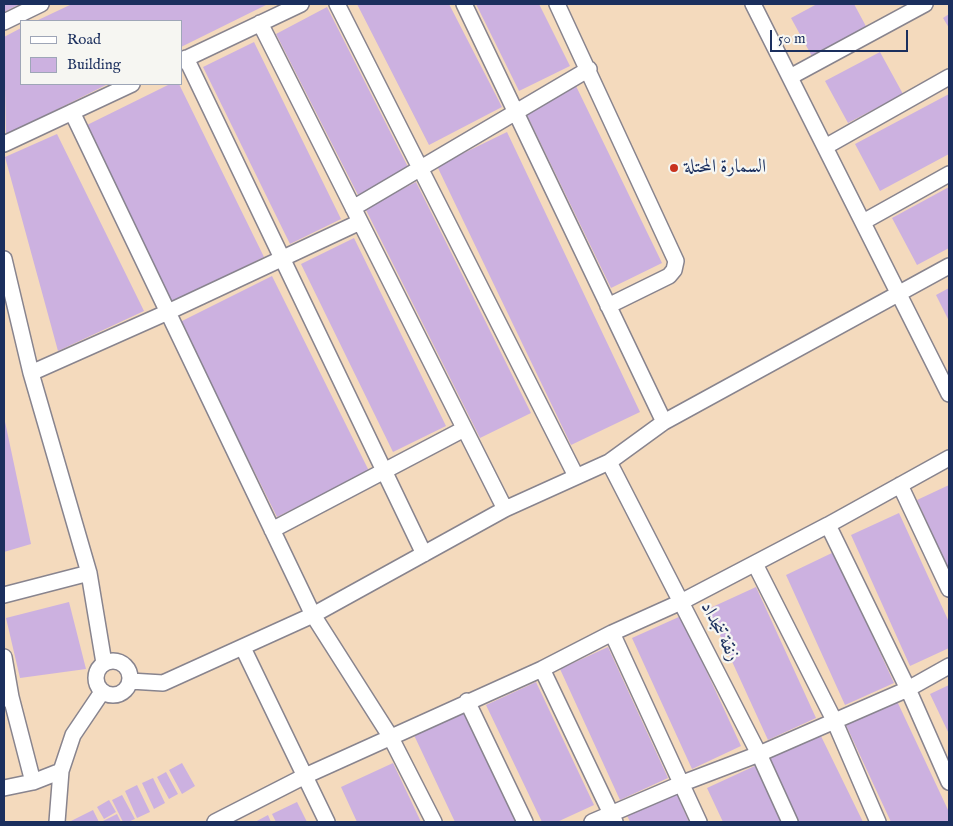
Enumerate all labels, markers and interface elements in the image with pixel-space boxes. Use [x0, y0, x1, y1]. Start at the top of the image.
legend [20, 20, 182, 85]
scale bar [773, 20, 910, 52]
text: 50 m [778, 29, 806, 48]
text: Road [67, 30, 101, 49]
text: Building [67, 55, 121, 74]
place label: السمارة المحتلة [684, 157, 766, 179]
marker: السمارة المحتلة [668, 162, 680, 174]
street label: زنقة تنجداد [694, 598, 744, 666]

